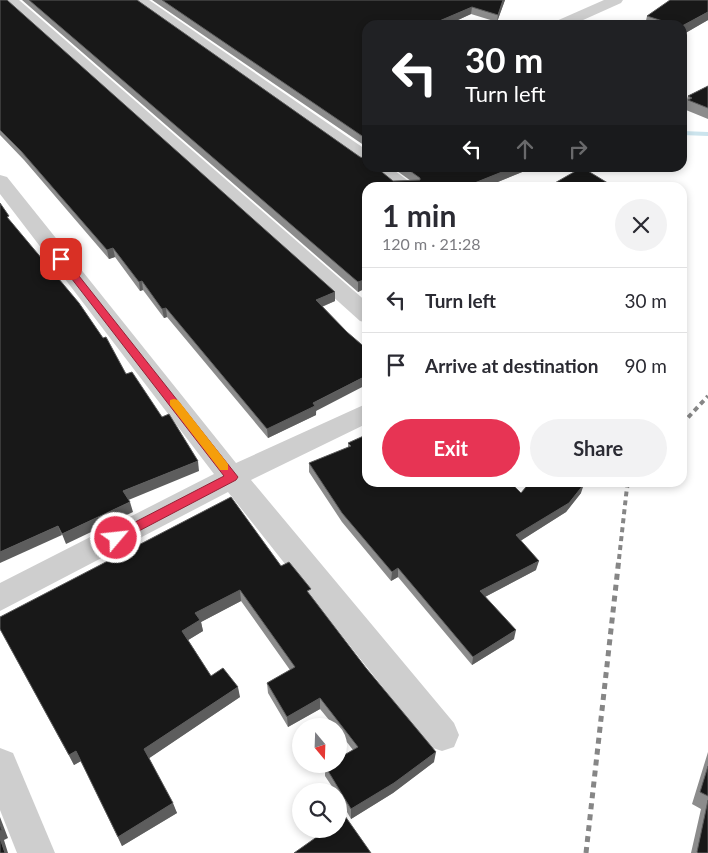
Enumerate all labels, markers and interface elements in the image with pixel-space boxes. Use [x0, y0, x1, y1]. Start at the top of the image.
text: 30 m [465, 38, 543, 80]
icon: left [382, 40, 447, 105]
text: Turn left [465, 80, 546, 107]
icon: left [458, 135, 486, 163]
icon: ahead [511, 135, 539, 163]
icon: right [564, 135, 592, 163]
text: 1 min [382, 197, 456, 233]
button: close [615, 199, 667, 251]
text: 120 m · 21:28 [382, 234, 481, 253]
pin [40, 238, 82, 280]
icon: arrive [47, 245, 75, 273]
icon: left [382, 286, 410, 314]
text: Turn left [425, 289, 496, 312]
text: 30 m [624, 289, 667, 312]
icon: arrive [382, 351, 410, 379]
text: Arrive at destination [425, 354, 598, 377]
text: 90 m [624, 354, 667, 377]
button: Exit [382, 419, 520, 477]
button: Share [530, 419, 667, 477]
position arrow [89, 511, 141, 563]
north arrow [292, 718, 348, 772]
map controls [292, 718, 347, 838]
button: search [292, 783, 347, 838]

